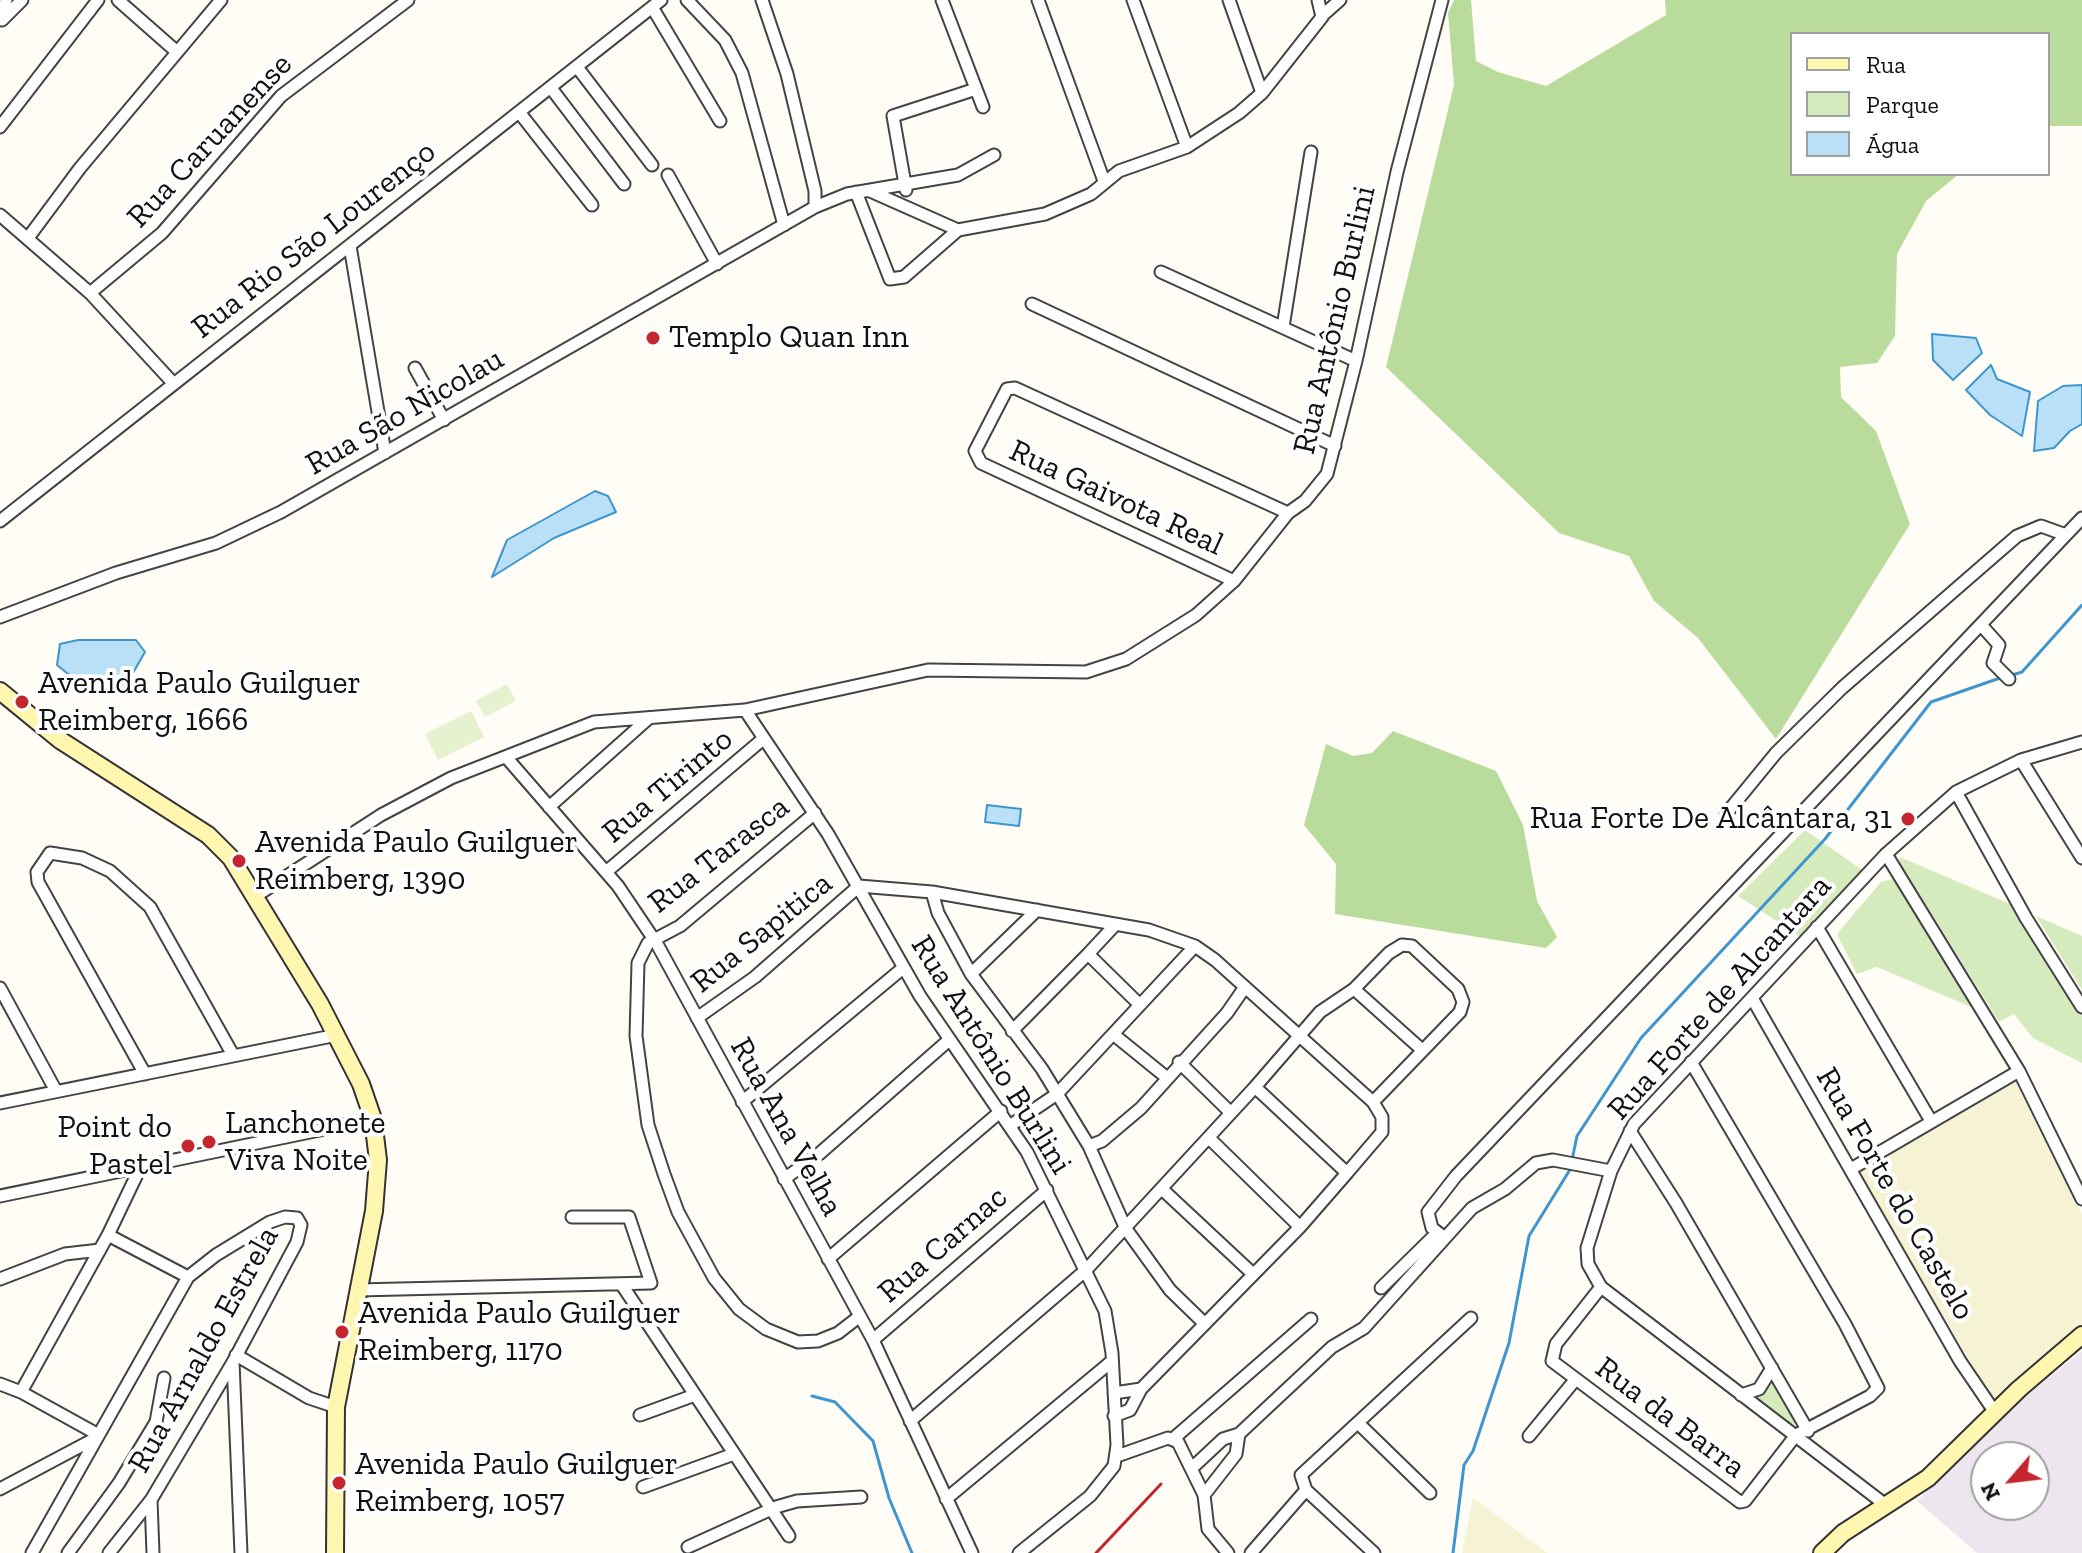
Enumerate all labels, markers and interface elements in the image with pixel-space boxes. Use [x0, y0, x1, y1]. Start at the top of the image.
legend [1790, 32, 2050, 176]
street label: Rua Caruanense [120, 46, 300, 236]
text: Rua [1866, 50, 1906, 79]
text: Parque [1866, 90, 1939, 119]
text: Água [1866, 130, 1919, 159]
street label: Rua Rio São Lourenço [184, 133, 444, 347]
street label: Rua Antônio Burlini [1285, 182, 1385, 458]
place label: Templo Quan Inn [669, 319, 909, 357]
marker: Templo Quan Inn [644, 329, 662, 347]
street label: Rua São Nicolau [299, 340, 511, 484]
street label: Rua Gaivota Real [1003, 432, 1229, 564]
place label: Avenida Paulo Guilguer Reimberg, 1666 [38, 665, 361, 740]
marker: Avenida Paulo Guilguer Reimberg, 1666 [13, 693, 31, 711]
street label: Rua Tirinto [595, 720, 741, 852]
street label: Rua Tarasca [641, 788, 797, 922]
place label: Rua Forte De Alcântara, 31 [1530, 800, 1892, 838]
marker: Rua Forte De Alcântara, 31 [1899, 810, 1917, 828]
place label: Avenida Paulo Guilguer Reimberg, 1390 [255, 824, 578, 899]
marker: Avenida Paulo Guilguer Reimberg, 1390 [230, 852, 248, 870]
street label: Rua Sapitica [684, 864, 840, 1002]
street label: Rua Forte de Alcantara [1600, 868, 1840, 1128]
street label: Rua Antônio Burlini [902, 929, 1080, 1181]
street label: Rua Ana Velha [721, 1031, 851, 1223]
street label: Rua Forte do Castelo [1807, 1061, 1983, 1327]
place label: Lanchonete Viva Noite [225, 1105, 386, 1180]
place label: Point do Pastel [58, 1109, 172, 1184]
marker: Lanchonete Viva Noite [200, 1133, 218, 1151]
marker: Point do Pastel [179, 1137, 197, 1155]
street label: Rua Carnac [871, 1178, 1015, 1312]
street label: Rua Arnaldo Estrela [120, 1220, 288, 1480]
place label: Avenida Paulo Guilguer Reimberg, 1170 [358, 1295, 681, 1370]
marker: Avenida Paulo Guilguer Reimberg, 1170 [333, 1323, 351, 1341]
street label: Rua da Barra [1587, 1349, 1753, 1487]
north arrow [1970, 1441, 2050, 1521]
place label: Avenida Paulo Guilguer Reimberg, 1057 [355, 1446, 678, 1521]
marker: Avenida Paulo Guilguer Reimberg, 1057 [330, 1474, 348, 1492]
text: N [1974, 1478, 2006, 1505]

